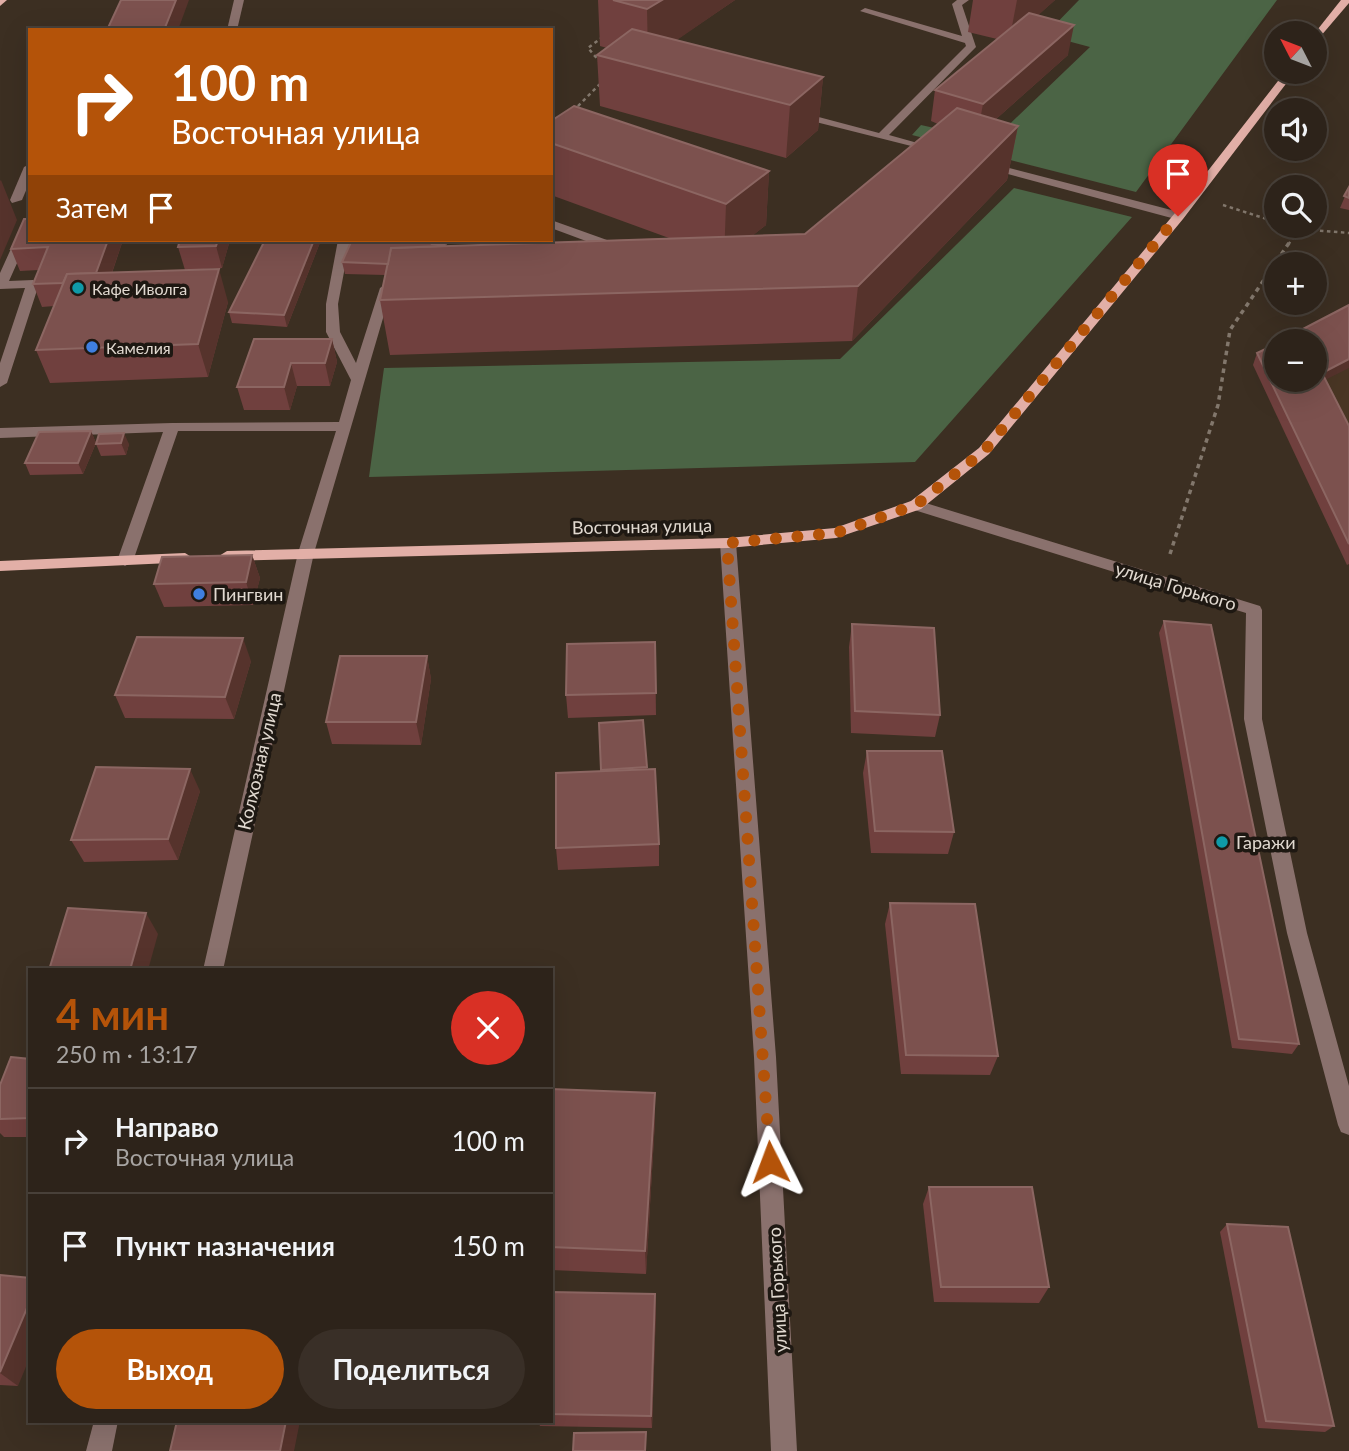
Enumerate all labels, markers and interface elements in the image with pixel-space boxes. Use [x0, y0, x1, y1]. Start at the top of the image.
north arrow [1264, 21, 1326, 84]
map controls [1264, 21, 1327, 392]
text: 100 m [171, 53, 309, 111]
icon: right [56, 56, 147, 147]
button: sound [1264, 98, 1327, 161]
text: Восточная улица [171, 112, 420, 151]
pin [1148, 144, 1208, 216]
icon: arrive [1159, 155, 1197, 193]
button: search [1264, 175, 1327, 238]
icon: arrive [142, 189, 180, 227]
text: Затем [56, 192, 128, 224]
button: + [1264, 252, 1327, 315]
place label: Кафе Иволга [92, 279, 187, 298]
marker: Кафе Иволга [70, 280, 86, 296]
button: − [1264, 329, 1327, 392]
place label: Камелия [106, 338, 171, 357]
marker: Камелия [84, 339, 100, 355]
street label: Восточная улица [572, 514, 712, 538]
street label: улица Горького [1113, 557, 1239, 615]
place label: Пингвин [213, 583, 283, 605]
marker: Пингвин [191, 586, 207, 602]
street label: Колхозная улица [233, 690, 285, 832]
place label: Гаражи [1236, 831, 1296, 853]
marker: Гаражи [1214, 834, 1230, 850]
text: 4 мин [56, 989, 169, 1039]
button: close [451, 991, 525, 1065]
text: 250 m · 13:17 [56, 1040, 198, 1068]
text: Направо [115, 1111, 219, 1143]
icon: right [56, 1122, 94, 1160]
text: 100 m [452, 1125, 525, 1157]
position arrow [733, 1125, 807, 1199]
text: Восточная улица [115, 1143, 294, 1171]
icon: arrive [56, 1227, 94, 1265]
street label: улица Горького [763, 1227, 791, 1353]
text: Пункт назначения [115, 1230, 335, 1262]
text: 150 m [452, 1230, 525, 1262]
button: Выход [56, 1329, 284, 1409]
button: Поделиться [298, 1329, 525, 1409]

